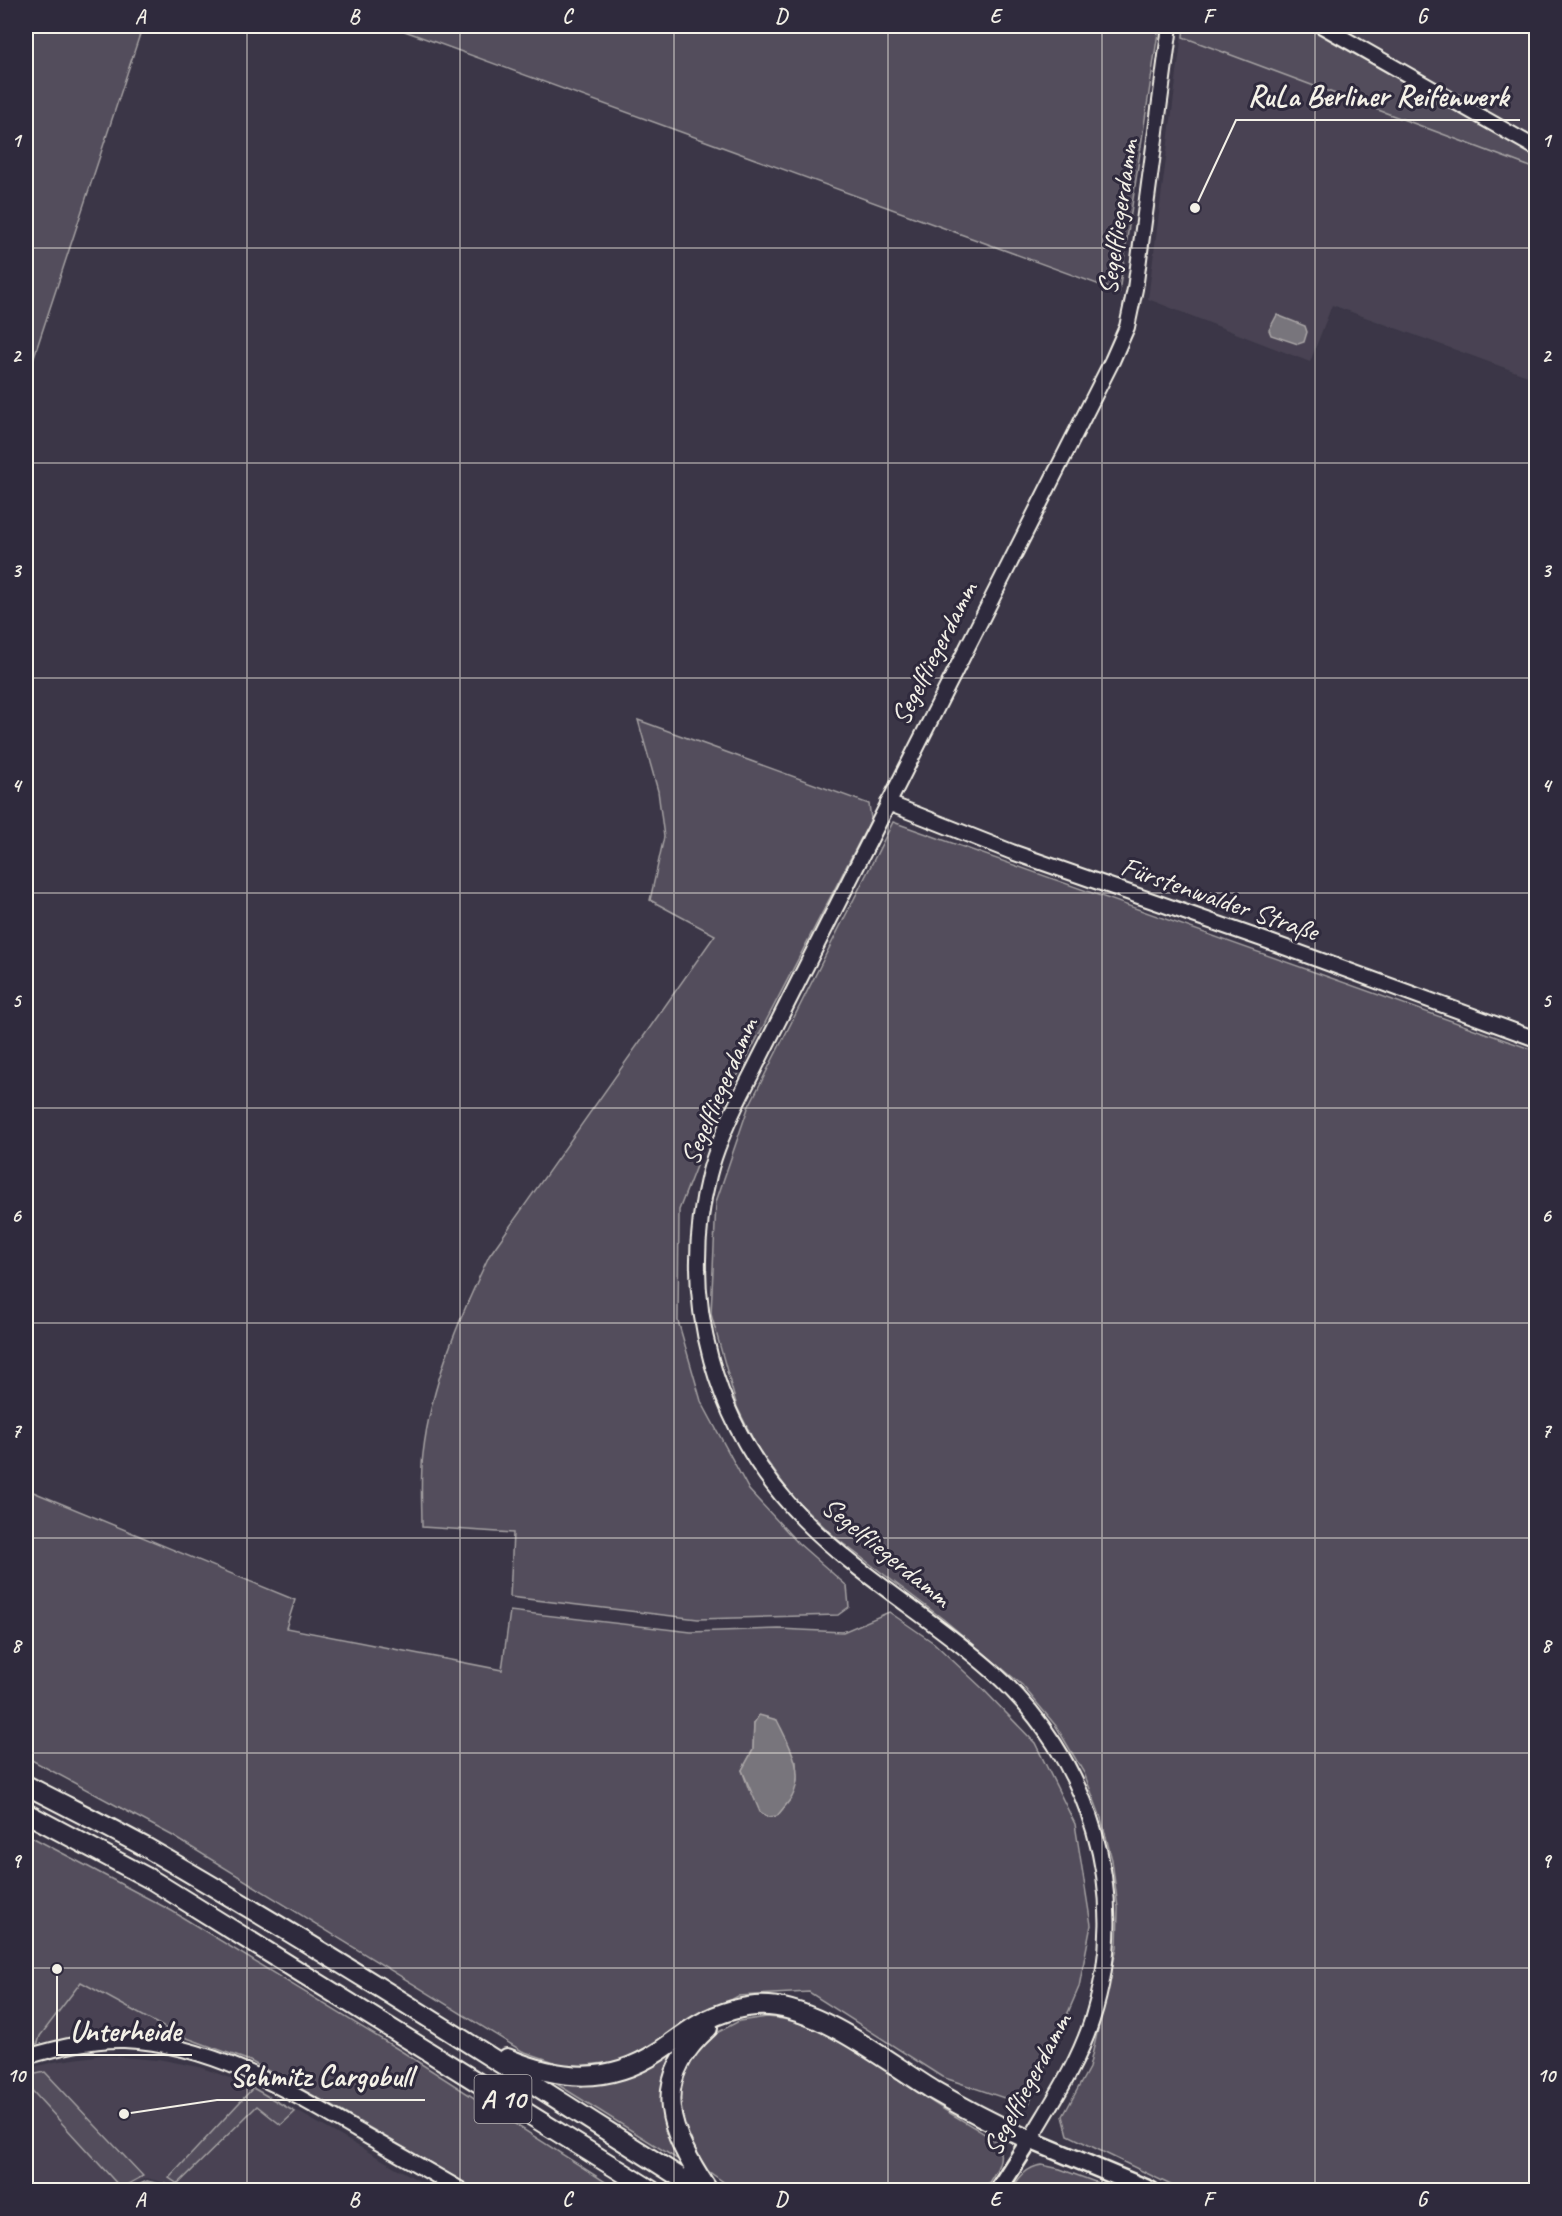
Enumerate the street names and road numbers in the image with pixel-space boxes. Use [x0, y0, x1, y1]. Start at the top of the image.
street label: Segelfliegerdamm [1089, 135, 1146, 297]
street label: Segelfliegerdamm [882, 574, 986, 731]
street label: Fürstenwalder Straße [1117, 848, 1325, 949]
street label: Segelfliegerdamm [672, 1010, 766, 1170]
street label: Segelfliegerdamm [815, 1489, 960, 1616]
street label: Segelfliegerdamm [974, 2005, 1080, 2161]
road number: A 10 [474, 2075, 532, 2123]

